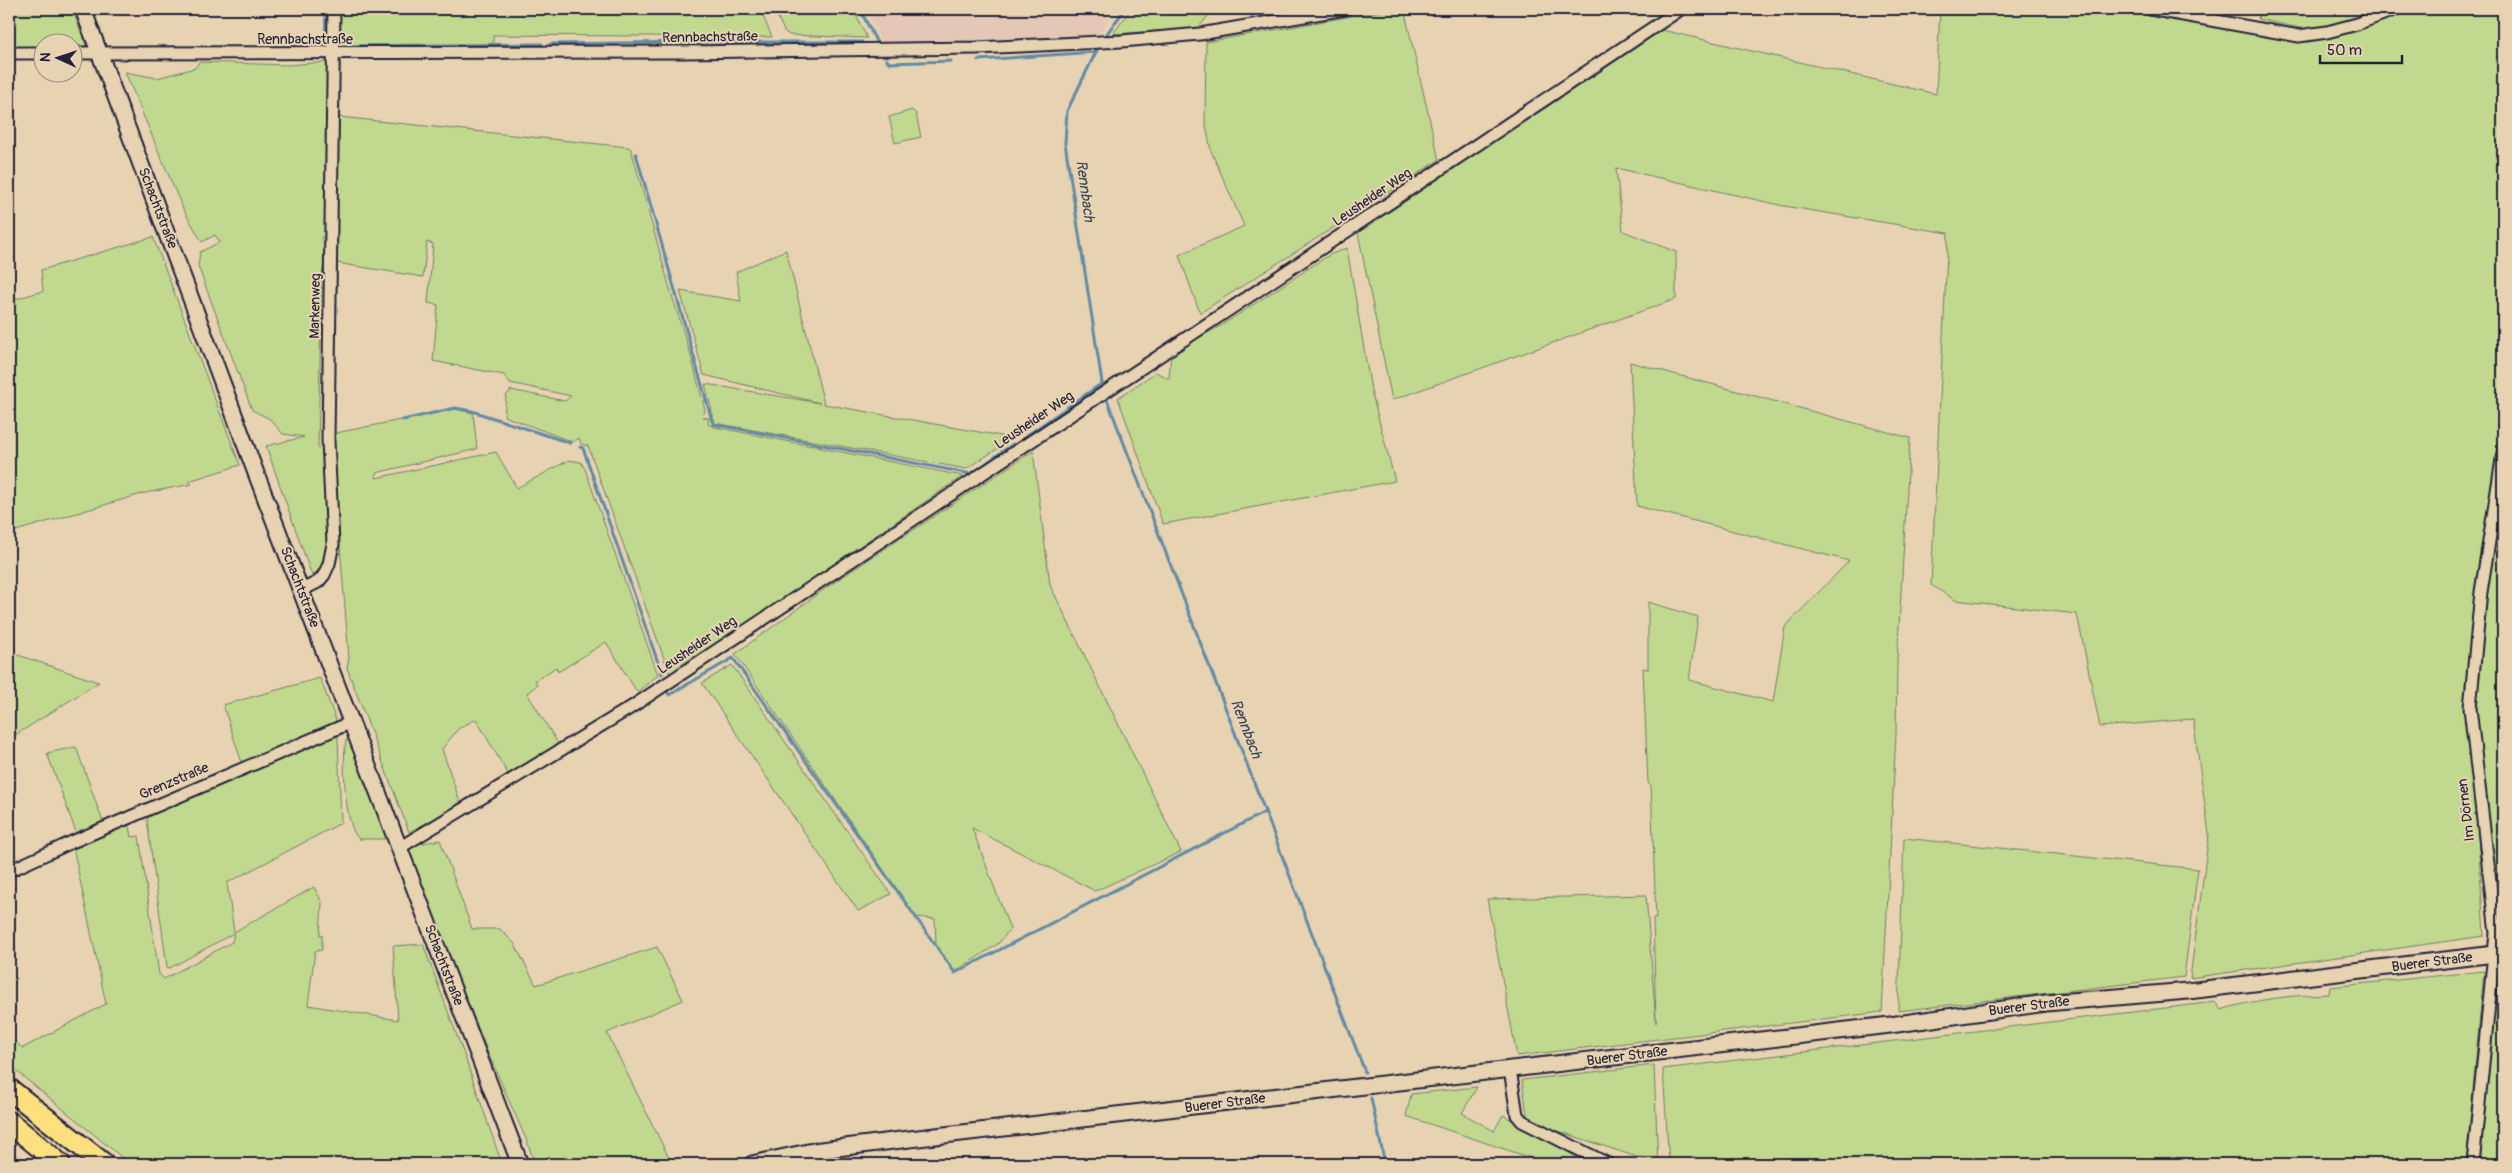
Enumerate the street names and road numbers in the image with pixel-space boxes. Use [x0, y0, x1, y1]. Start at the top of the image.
street label: Rennbachstraße [662, 28, 758, 46]
street label: Rennbachstraße [257, 31, 353, 48]
street label: Leusheider Weg [1329, 164, 1415, 230]
street label: Schachtstraße [135, 165, 181, 251]
street label: Markenweg [306, 273, 324, 339]
street label: Leusheider Weg [991, 387, 1077, 453]
street label: Schachtstraße [277, 544, 323, 630]
street label: Leusheider Weg [654, 612, 740, 678]
street label: Grenzstraße [137, 759, 211, 803]
street label: Im Dörnen [2454, 777, 2478, 842]
street label: Schachtstraße [421, 922, 467, 1008]
street label: Buerer Straße [2391, 949, 2474, 975]
street label: Buerer Straße [1988, 993, 2071, 1019]
street label: Buerer Straße [1586, 1043, 1669, 1069]
street label: Buerer Straße [1184, 1090, 1267, 1116]

